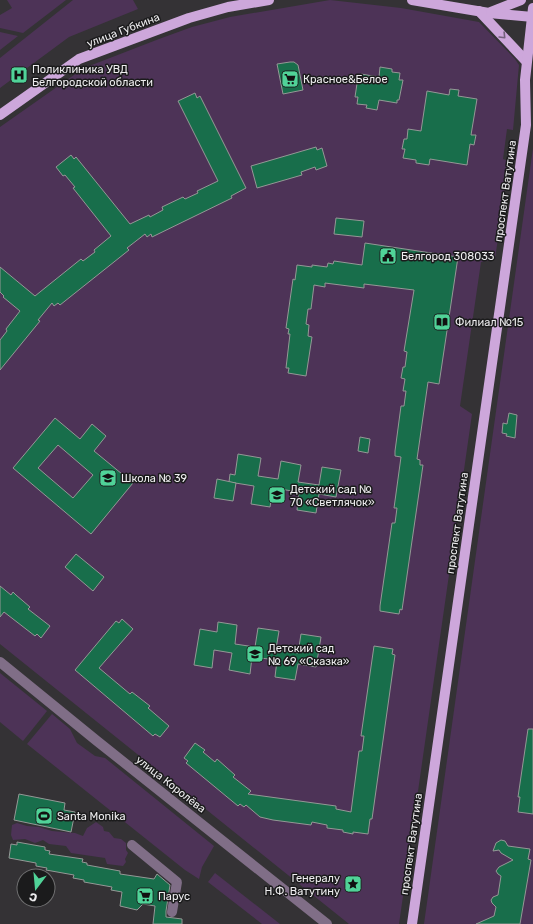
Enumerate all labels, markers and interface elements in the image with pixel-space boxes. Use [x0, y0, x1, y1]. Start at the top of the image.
street label: улица Губкина [85, 11, 161, 50]
one-way arrow [498, 31, 505, 39]
place label: Поликлиника УВД Белгородской области [32, 63, 153, 89]
hospital icon: Поликлиника УВД Белгородской области [9, 65, 29, 85]
supermarket icon: Красное&Белое [280, 69, 300, 89]
place label: Красное&Белое [303, 73, 388, 86]
street label: проспект Ватутина [492, 139, 519, 243]
public building icon: Белгород 308033 [378, 246, 398, 266]
place label: Белгород 308033 [401, 250, 495, 263]
library icon: Филиал №15 [432, 312, 452, 332]
place label: Филиал №15 [455, 316, 524, 329]
school or university icon: Школа № 39 [98, 468, 118, 488]
street label: проспект Ватутина [444, 471, 471, 575]
place label: Школа № 39 [121, 472, 187, 485]
place label: Детский сад № 70 «Светлячок» [290, 483, 375, 509]
school or university icon: Детский сад № 70 «Светлячок» [267, 485, 287, 505]
place label: Детский сад № 69 «Сказка» [268, 642, 350, 668]
school or university icon: Детский сад № 69 «Сказка» [245, 644, 265, 664]
street label: улица Королёва [133, 753, 208, 816]
street label: проспект Ватутина [398, 792, 425, 896]
sports icon: Santa Monika [34, 806, 54, 826]
place label: Santa Monika [57, 810, 126, 823]
north arrow [16, 868, 56, 908]
place label: Генералу Н.Ф. Ватутину [264, 872, 340, 898]
place icon: Генералу Н.Ф. Ватутину [343, 874, 363, 894]
supermarket icon: Парус [135, 886, 155, 906]
text: С [28, 890, 39, 904]
place label: Парус [158, 890, 190, 903]

